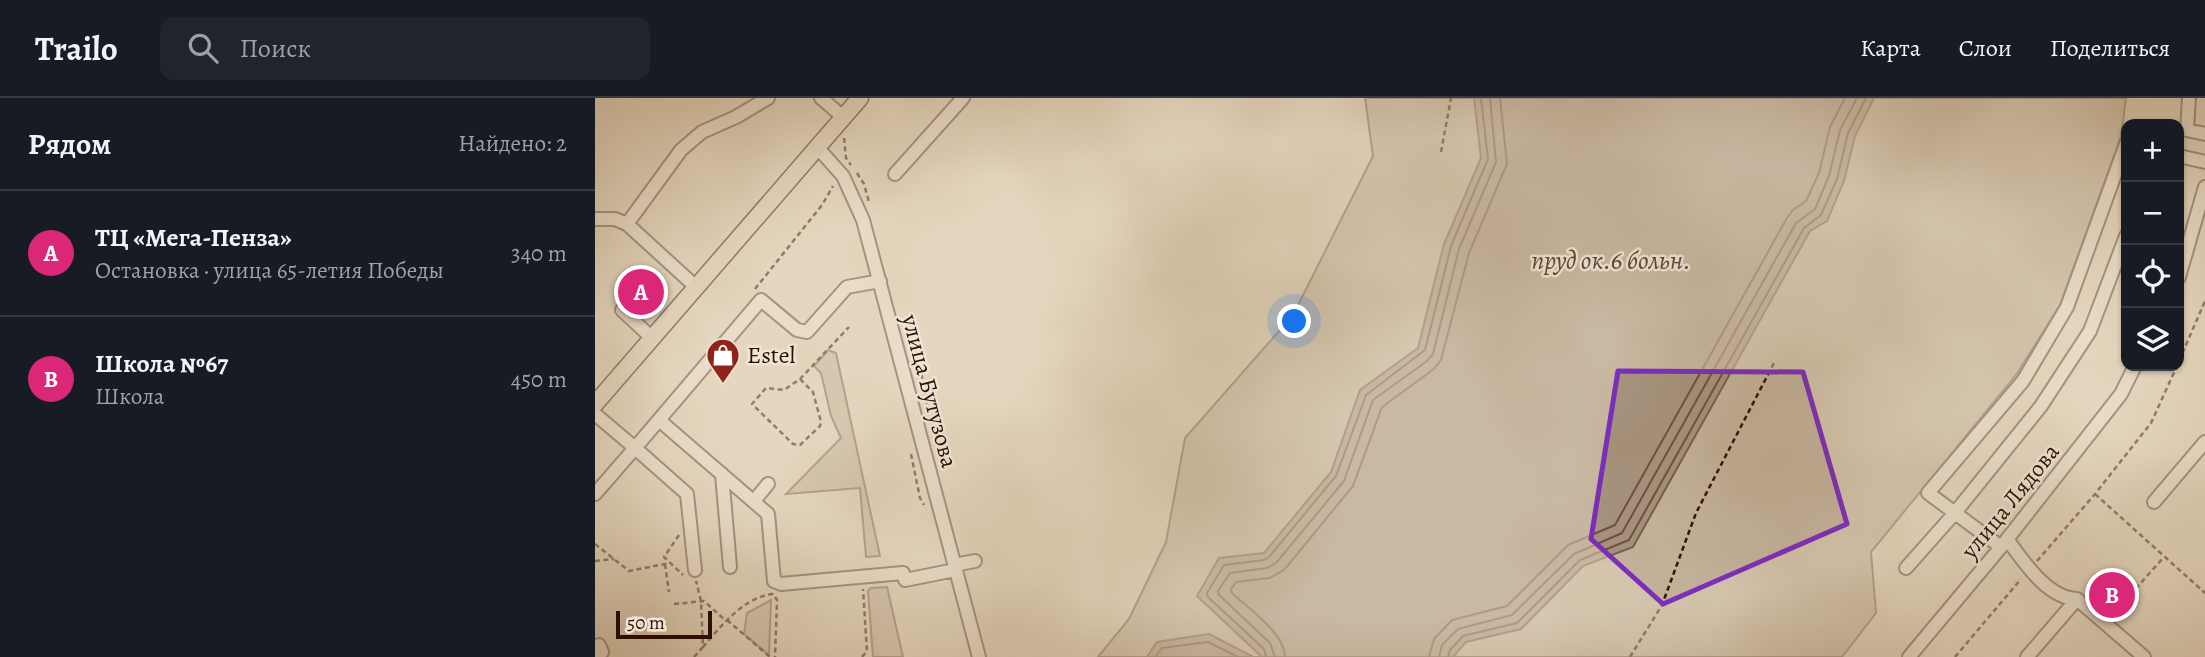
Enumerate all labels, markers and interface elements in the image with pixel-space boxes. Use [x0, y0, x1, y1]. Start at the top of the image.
search box [160, 17, 650, 80]
text: Trailo [35, 26, 118, 71]
icon: search [184, 29, 222, 67]
text: Поиск [240, 31, 311, 66]
text: Карта [1860, 32, 1921, 64]
text: Слои [1959, 32, 2012, 64]
text: Поделиться [2050, 32, 2170, 64]
map controls [2121, 119, 2184, 371]
button: + [2121, 119, 2184, 182]
text: Рядом [28, 124, 111, 164]
text: Найдено: 2 [458, 128, 567, 159]
button: − [2121, 182, 2184, 245]
text: ТЦ «Мега-Пенза» [95, 220, 292, 255]
text: A [44, 238, 58, 269]
text: 340 m [511, 238, 567, 269]
water label: пруд ок.6 больн. [1531, 243, 1691, 278]
button: locate [2121, 245, 2184, 308]
text: Остановка · улица 65-летия Победы [95, 255, 444, 286]
pin: A [618, 266, 664, 318]
your location [1277, 304, 1311, 338]
button: layers [2121, 308, 2184, 371]
street label: улица Бутузова [894, 310, 966, 471]
shop icon: Estel [704, 336, 742, 385]
place label: Estel [747, 339, 796, 371]
text: Школа №67 [95, 346, 228, 381]
text: B [44, 364, 58, 395]
text: 450 m [511, 364, 567, 395]
text: Школа [95, 381, 164, 412]
street label: улица Лядова [1953, 437, 2066, 566]
pin: B [2089, 569, 2135, 621]
scale bar [616, 608, 712, 640]
text: 50 m [627, 610, 665, 636]

